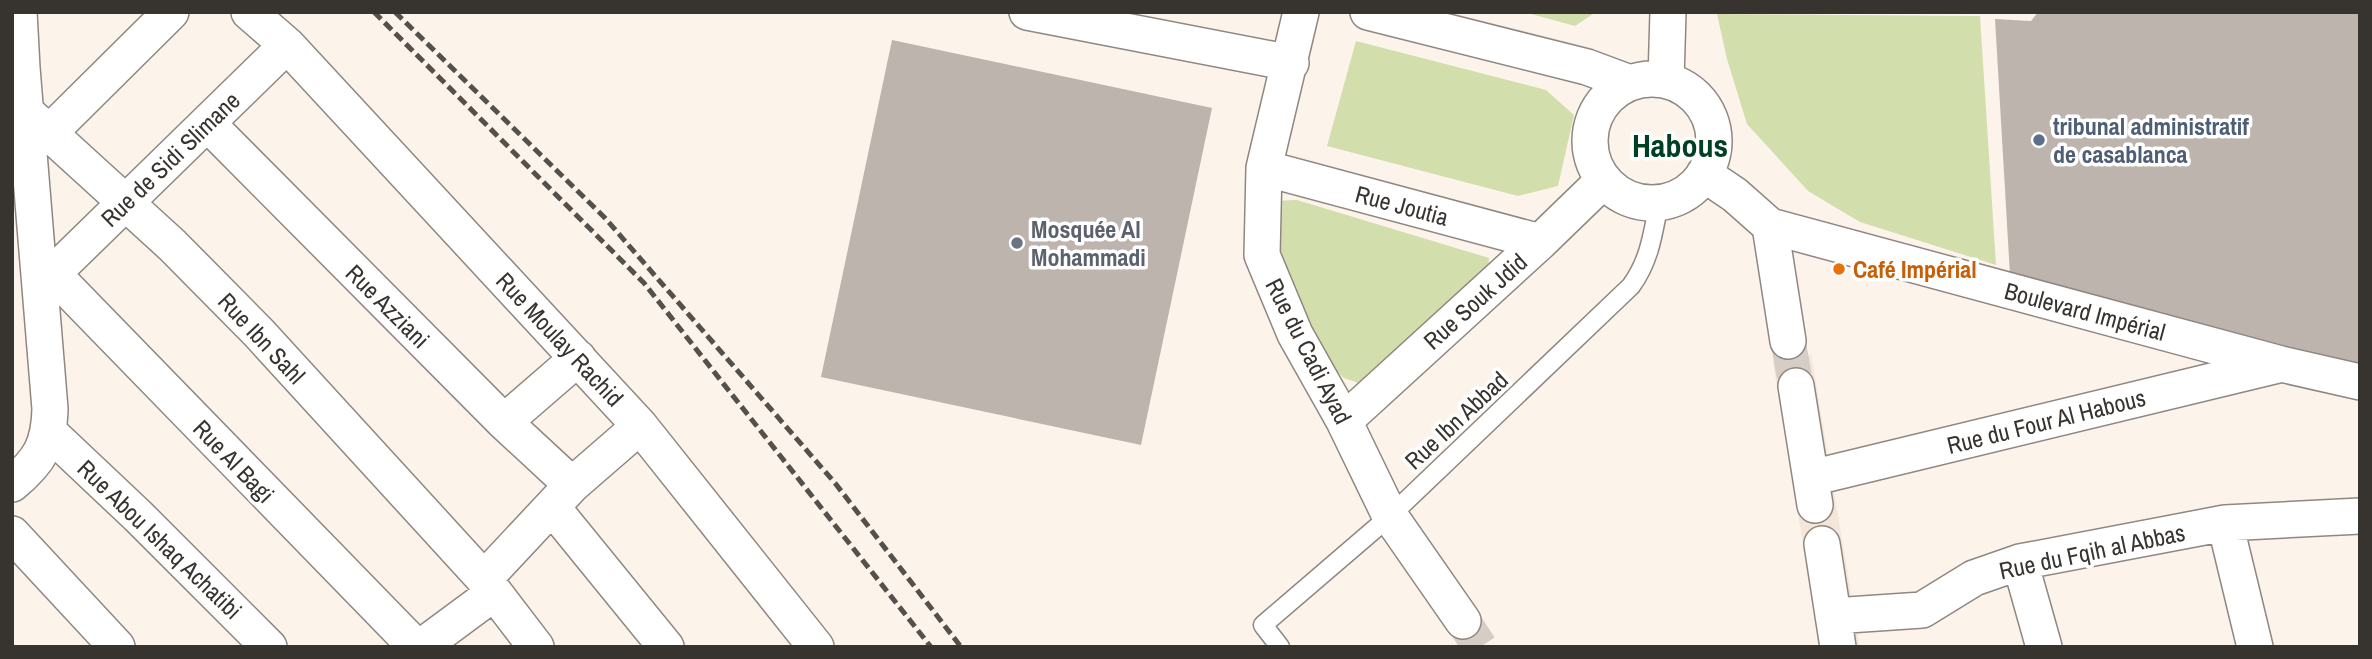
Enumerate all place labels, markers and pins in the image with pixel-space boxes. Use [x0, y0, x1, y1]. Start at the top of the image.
place label: tribunal administratif de casablanca [2053, 110, 2249, 170]
marker: tribunal administratif de casablanca [2031, 132, 2047, 148]
place label: Mosquée Al Mohammadi [1031, 213, 1146, 273]
marker: Mosquée Al Mohammadi [1009, 235, 1025, 251]
place label: Café Impérial [1853, 253, 1977, 285]
marker: Café Impérial [1831, 261, 1847, 277]

